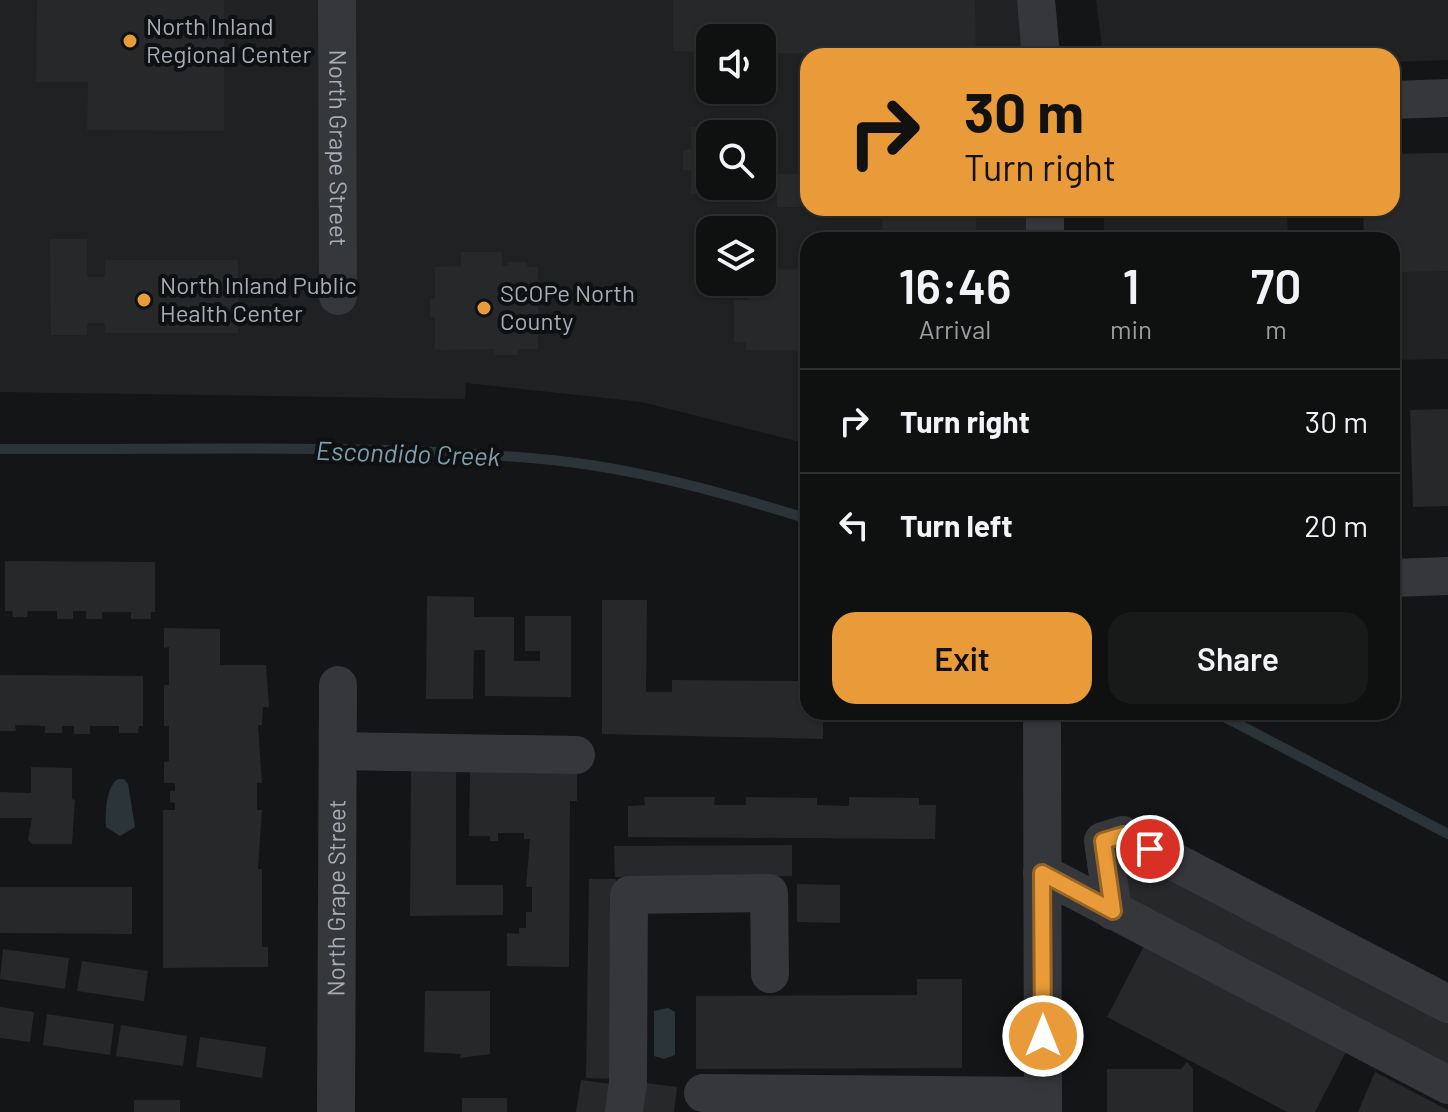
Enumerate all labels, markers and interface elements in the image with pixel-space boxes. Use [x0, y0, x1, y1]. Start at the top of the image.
place label: North Inland Regional Center [146, 11, 311, 68]
map controls [696, 24, 776, 296]
button: sound [696, 24, 776, 104]
marker: North Inland Regional Center [121, 32, 139, 50]
street label: North Grape Street [324, 50, 354, 246]
text: 30 m [964, 77, 1084, 144]
icon: right [832, 80, 936, 184]
button: search [696, 120, 776, 200]
text: Turn right [964, 145, 1116, 188]
button: layers [696, 216, 776, 296]
text: 16:46 [899, 256, 1011, 314]
text: 1 [1123, 256, 1140, 314]
text: 70 [1251, 256, 1301, 314]
place label: North Inland Public Health Center [160, 270, 357, 327]
place label: SCOPe North County [500, 278, 635, 335]
marker: North Inland Public Health Center [135, 291, 153, 309]
marker: SCOPe North County [475, 299, 493, 317]
text: Arrival [919, 313, 991, 344]
text: min [1110, 313, 1152, 344]
text: m [1265, 313, 1287, 344]
icon: right [832, 399, 876, 443]
text: Turn right [900, 403, 1030, 439]
text: 30 m [1305, 403, 1368, 439]
water label: Escondido Creek [315, 434, 501, 471]
icon: left [832, 503, 876, 547]
text: Turn left [900, 507, 1013, 543]
text: 20 m [1304, 507, 1368, 543]
button: Exit [832, 612, 1092, 704]
button: Share [1108, 612, 1368, 704]
street label: North Grape Street [321, 799, 350, 996]
pin [1116, 815, 1184, 883]
icon: arrive [1128, 827, 1172, 871]
position arrow [1001, 994, 1085, 1078]

